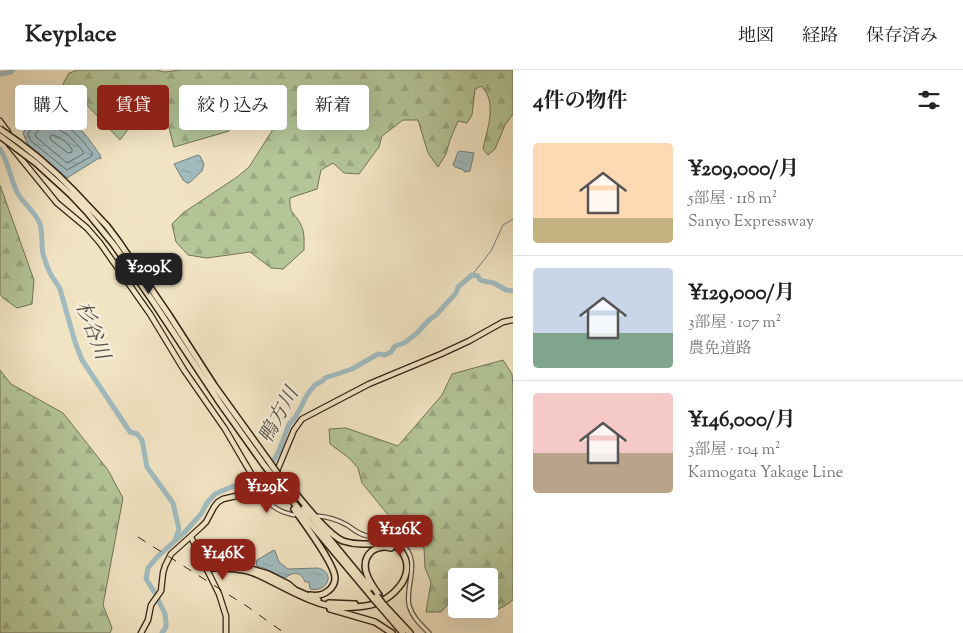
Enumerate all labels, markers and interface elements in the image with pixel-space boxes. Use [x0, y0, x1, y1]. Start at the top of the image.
text: Keyplace [25, 18, 117, 52]
text: 地図 [738, 24, 774, 50]
text: 経路 [802, 24, 838, 50]
text: 保存済み [866, 24, 938, 50]
chip: 購入 [15, 85, 87, 130]
chip: 賃貸 [97, 85, 169, 130]
chip: 絞り込み [179, 85, 287, 130]
chip: 新着 [297, 85, 369, 130]
icon: filters [915, 86, 943, 114]
text: 4件の物件 [533, 87, 628, 117]
text: ¥209,000/月 [688, 155, 799, 185]
icon: home [573, 163, 633, 223]
text: 5部屋 · 118 m² [688, 188, 777, 211]
text: Sanyo Expressway [688, 211, 814, 234]
pin: ¥209K [114, 252, 184, 295]
text: ¥209K [126, 257, 172, 280]
text: ¥129,000/月 [688, 279, 795, 309]
icon: home [573, 288, 633, 348]
water label: 杉谷川 [67, 298, 116, 366]
text: 3部屋 · 107 m² [688, 312, 781, 335]
text: 農免道路 [688, 338, 752, 361]
water label: 鴨方川 [253, 381, 308, 449]
text: ¥146,000/月 [688, 406, 796, 436]
icon: home [573, 413, 633, 473]
text: 3部屋 · 104 m² [688, 439, 780, 462]
text: Kamogata Yakage Line [688, 462, 843, 485]
pin: ¥129K [232, 472, 302, 514]
text: ¥129K [246, 476, 288, 499]
pin: ¥126K [365, 514, 435, 557]
text: ¥126K [379, 519, 421, 542]
pin: ¥146K [188, 538, 258, 581]
text: ¥146K [201, 543, 245, 566]
map controls [448, 568, 498, 618]
button: layers [448, 568, 498, 618]

